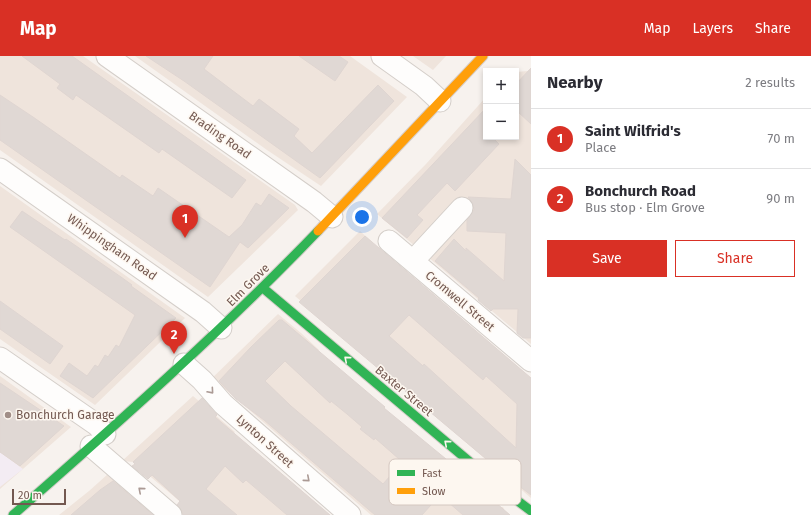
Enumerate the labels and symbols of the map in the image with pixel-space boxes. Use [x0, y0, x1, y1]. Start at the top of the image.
street label: Brading Road [186, 108, 254, 162]
pin: 1 [172, 205, 198, 238]
your location [352, 207, 372, 227]
street label: Whippingham Road [65, 211, 159, 283]
street label: Elm Grove [224, 261, 272, 309]
street label: Cromwell Street [423, 268, 498, 334]
pin: 2 [161, 321, 187, 354]
one-way arrow [344, 357, 351, 364]
street label: Baxter Street [372, 363, 436, 420]
one-way arrow [207, 386, 214, 394]
place label: Bonchurch Garage [16, 408, 115, 422]
marker: Bonchurch Garage [3, 410, 13, 420]
street label: Lynton Street [234, 412, 297, 471]
one-way arrow [444, 440, 451, 447]
legend [389, 459, 521, 505]
text: Fast [422, 467, 442, 480]
one-way arrow [303, 474, 310, 481]
text: Slow [422, 485, 446, 498]
scale bar [12, 487, 66, 506]
one-way arrow [139, 487, 146, 494]

